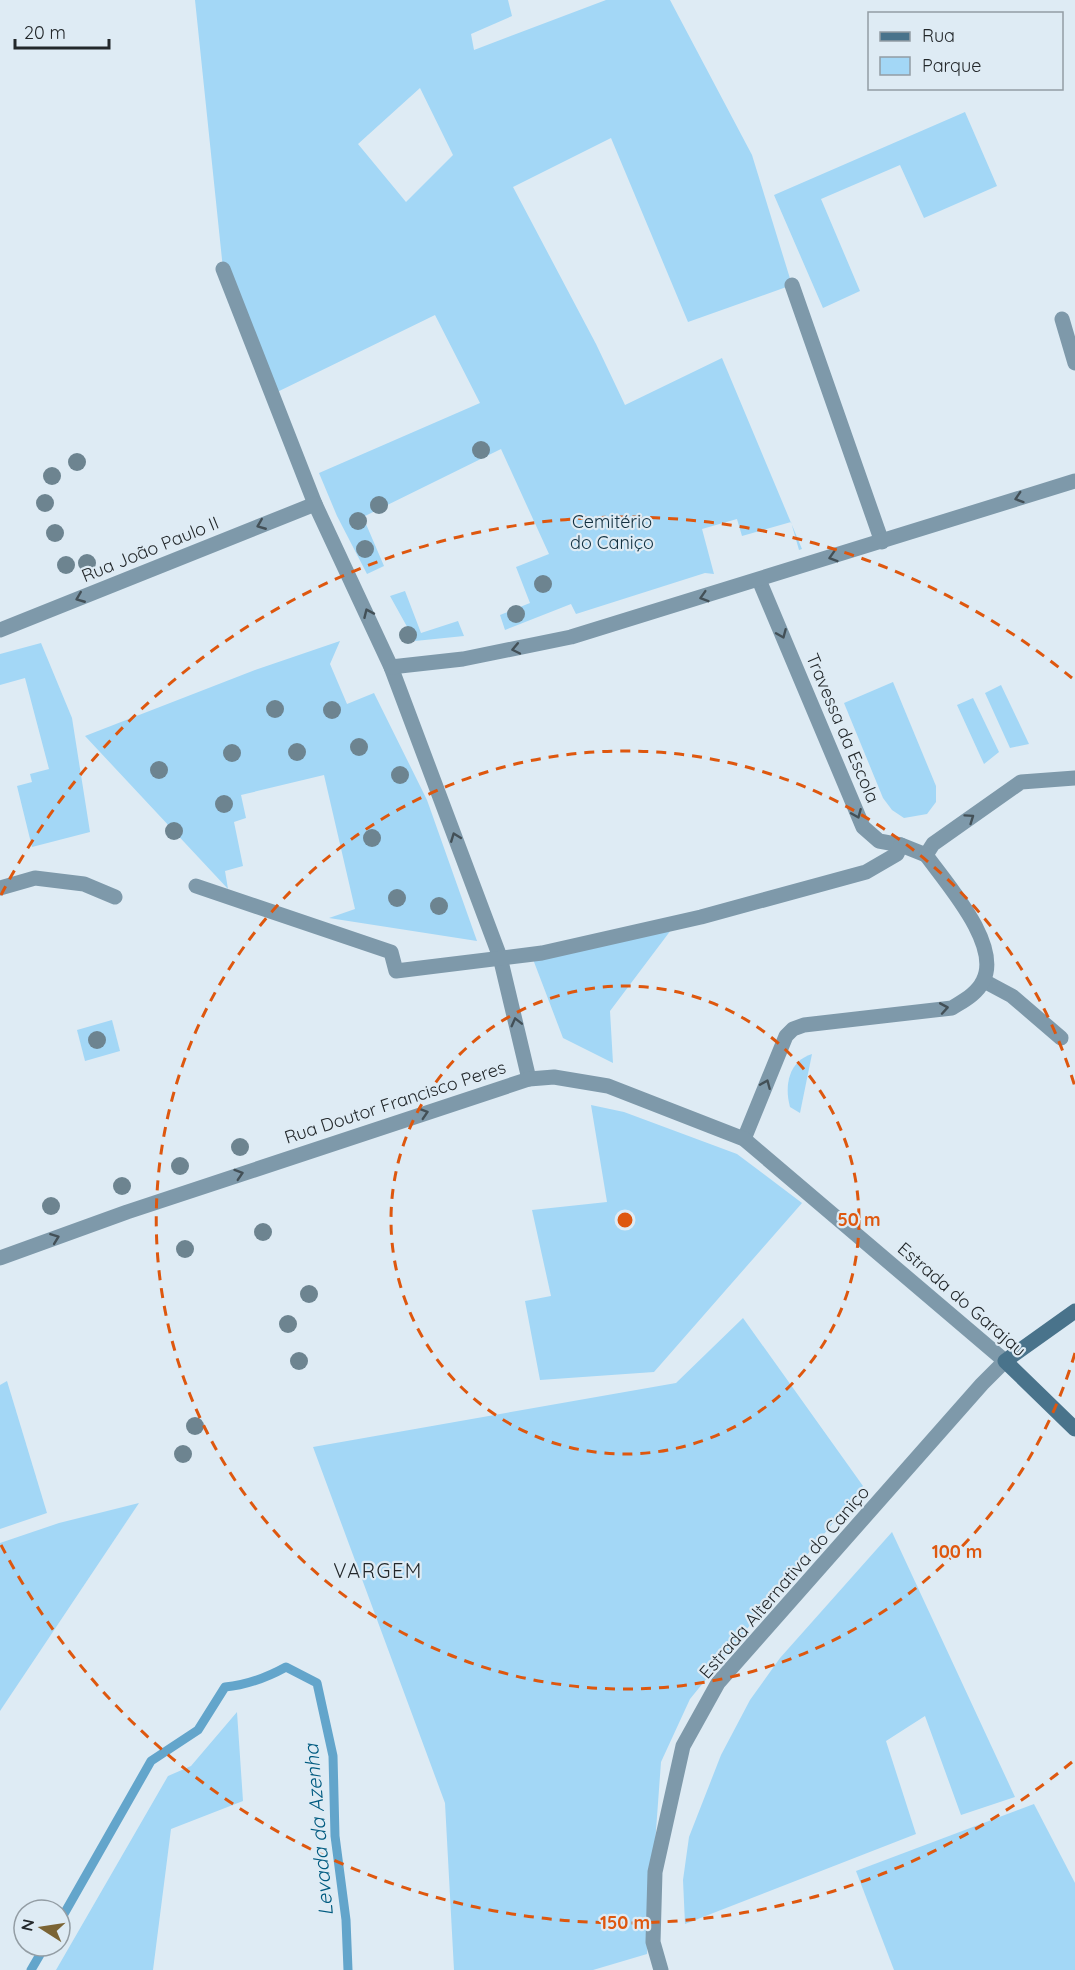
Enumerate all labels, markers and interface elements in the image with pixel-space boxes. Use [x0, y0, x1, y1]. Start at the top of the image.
scale bar [15, 12, 110, 50]
legend [868, 12, 1063, 90]
text: 20 m [24, 21, 66, 44]
text: Rua [922, 24, 955, 47]
text: Parque [922, 54, 981, 77]
one-way arrow [1014, 491, 1025, 504]
park label: Cemitério do Caniço [570, 510, 654, 554]
street label: Rua João Paulo II [78, 511, 222, 587]
one-way arrow [256, 518, 267, 530]
one-way arrow [828, 550, 839, 562]
one-way arrow [699, 590, 710, 602]
one-way arrow [75, 591, 86, 603]
one-way arrow [363, 608, 375, 619]
one-way arrow [775, 627, 787, 638]
one-way arrow [511, 642, 521, 655]
street label: Travessa da Escola [801, 650, 885, 806]
one-way arrow [850, 807, 862, 818]
one-way arrow [964, 814, 975, 825]
one-way arrow [450, 832, 463, 843]
one-way arrow [939, 1003, 948, 1015]
one-way arrow [510, 1017, 523, 1027]
street label: Rua Doutor Francisco Peres [281, 1055, 509, 1149]
one-way arrow [759, 1080, 771, 1091]
one-way arrow [418, 1108, 429, 1120]
one-way arrow [233, 1169, 244, 1182]
text: 50 m [837, 1208, 881, 1231]
centre of rings [615, 1210, 635, 1230]
one-way arrow [49, 1232, 60, 1245]
street label: Estrada do Garajau [893, 1237, 1031, 1361]
street label: Estrada Alternativa do Caniço [694, 1481, 874, 1683]
text: 100 m [932, 1540, 982, 1563]
district label: VARGEM [333, 1558, 423, 1583]
water label: Levada da Azenha [298, 1741, 338, 1917]
north arrow [12, 1898, 72, 1958]
text: 150 m [600, 1911, 650, 1934]
text: N [16, 1917, 38, 1933]

